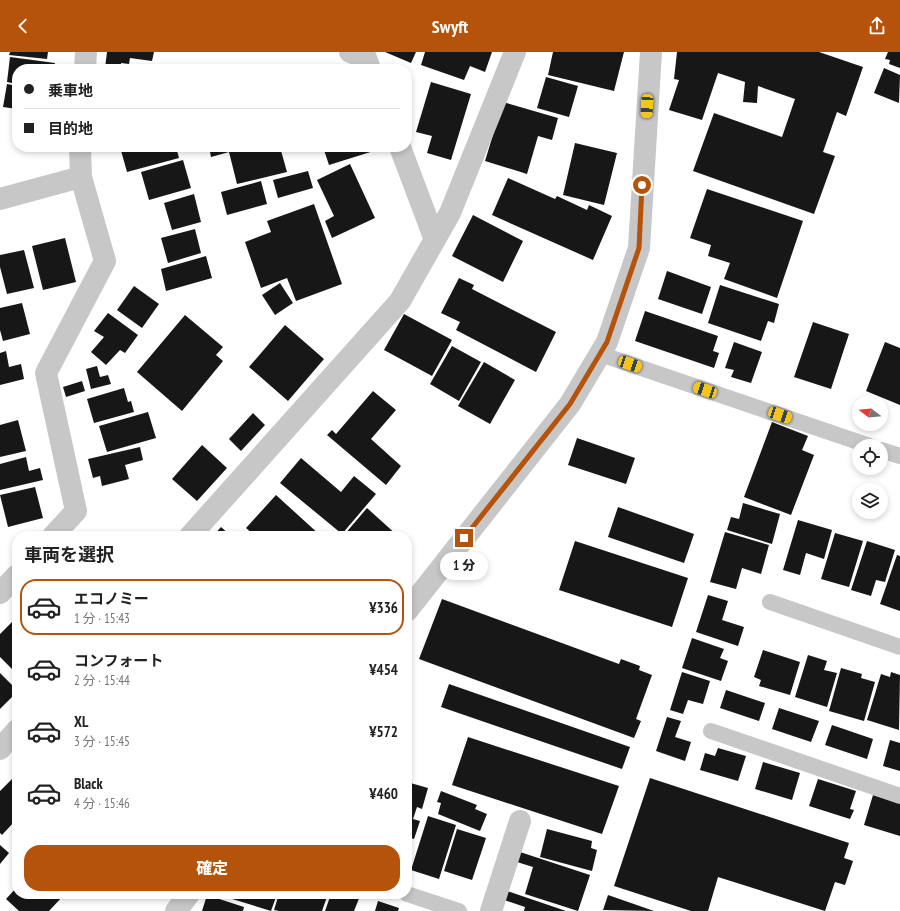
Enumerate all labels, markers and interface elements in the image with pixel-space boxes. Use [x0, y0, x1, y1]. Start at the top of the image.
icon: back [12, 15, 34, 37]
text: Swyft [432, 15, 468, 38]
icon: share [866, 15, 888, 37]
text: 乗車地 [48, 81, 93, 100]
car [640, 94, 654, 118]
text: 目的地 [48, 119, 93, 138]
route start [633, 176, 651, 194]
car [617, 354, 643, 374]
car [692, 380, 718, 400]
north arrow [852, 395, 888, 431]
map controls [852, 395, 888, 519]
car [767, 405, 793, 425]
button: locate [852, 439, 888, 475]
button: layers [852, 483, 888, 519]
route end [455, 529, 473, 547]
text: 車両を選択 [24, 543, 114, 566]
callout: 1 分 [440, 552, 488, 580]
text: 1 分 [453, 557, 475, 574]
icon: car [26, 589, 62, 625]
text: エコノミー [74, 589, 149, 608]
text: ¥336 [369, 598, 398, 617]
text: 1 分 · 15:43 [74, 610, 130, 627]
icon: car [26, 651, 62, 687]
text: コンフォート [74, 651, 164, 670]
text: ¥454 [369, 660, 398, 679]
text: 2 分 · 15:44 [74, 672, 130, 689]
text: XL [74, 712, 88, 731]
icon: car [26, 713, 62, 749]
text: ¥572 [369, 722, 398, 741]
text: 3 分 · 15:45 [74, 733, 130, 750]
text: Black [74, 774, 103, 793]
icon: car [26, 775, 62, 811]
text: ¥460 [369, 784, 398, 803]
text: 4 分 · 15:46 [74, 795, 130, 812]
button: 確定 [24, 845, 400, 891]

